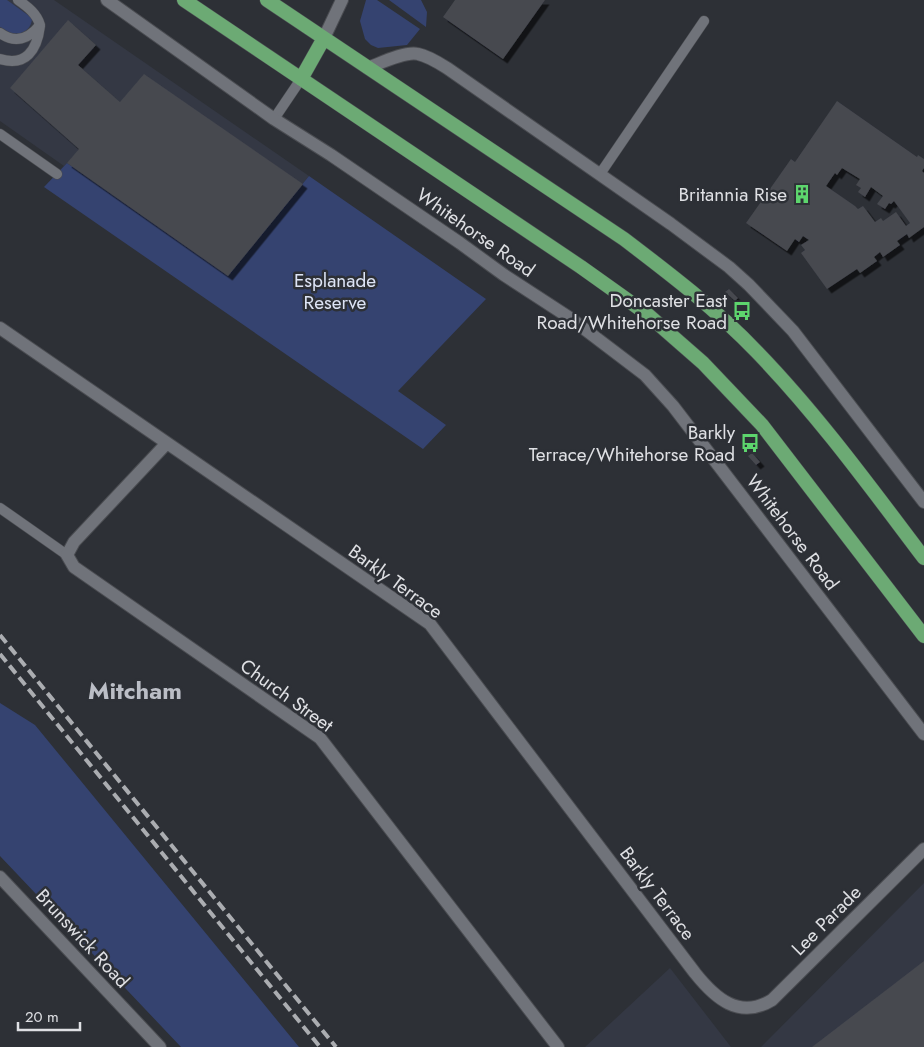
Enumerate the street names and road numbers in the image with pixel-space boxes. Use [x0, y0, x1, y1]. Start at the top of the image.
street label: Whitehorse Road [411, 181, 540, 283]
street label: Whitehorse Road [740, 469, 845, 596]
street label: Barkly Terrace [343, 538, 449, 625]
street label: Church Street [235, 652, 339, 739]
street label: Barkly Terrace [613, 841, 702, 946]
street label: Lee Parade [785, 879, 868, 961]
street label: Brunswick Road [30, 883, 136, 994]

